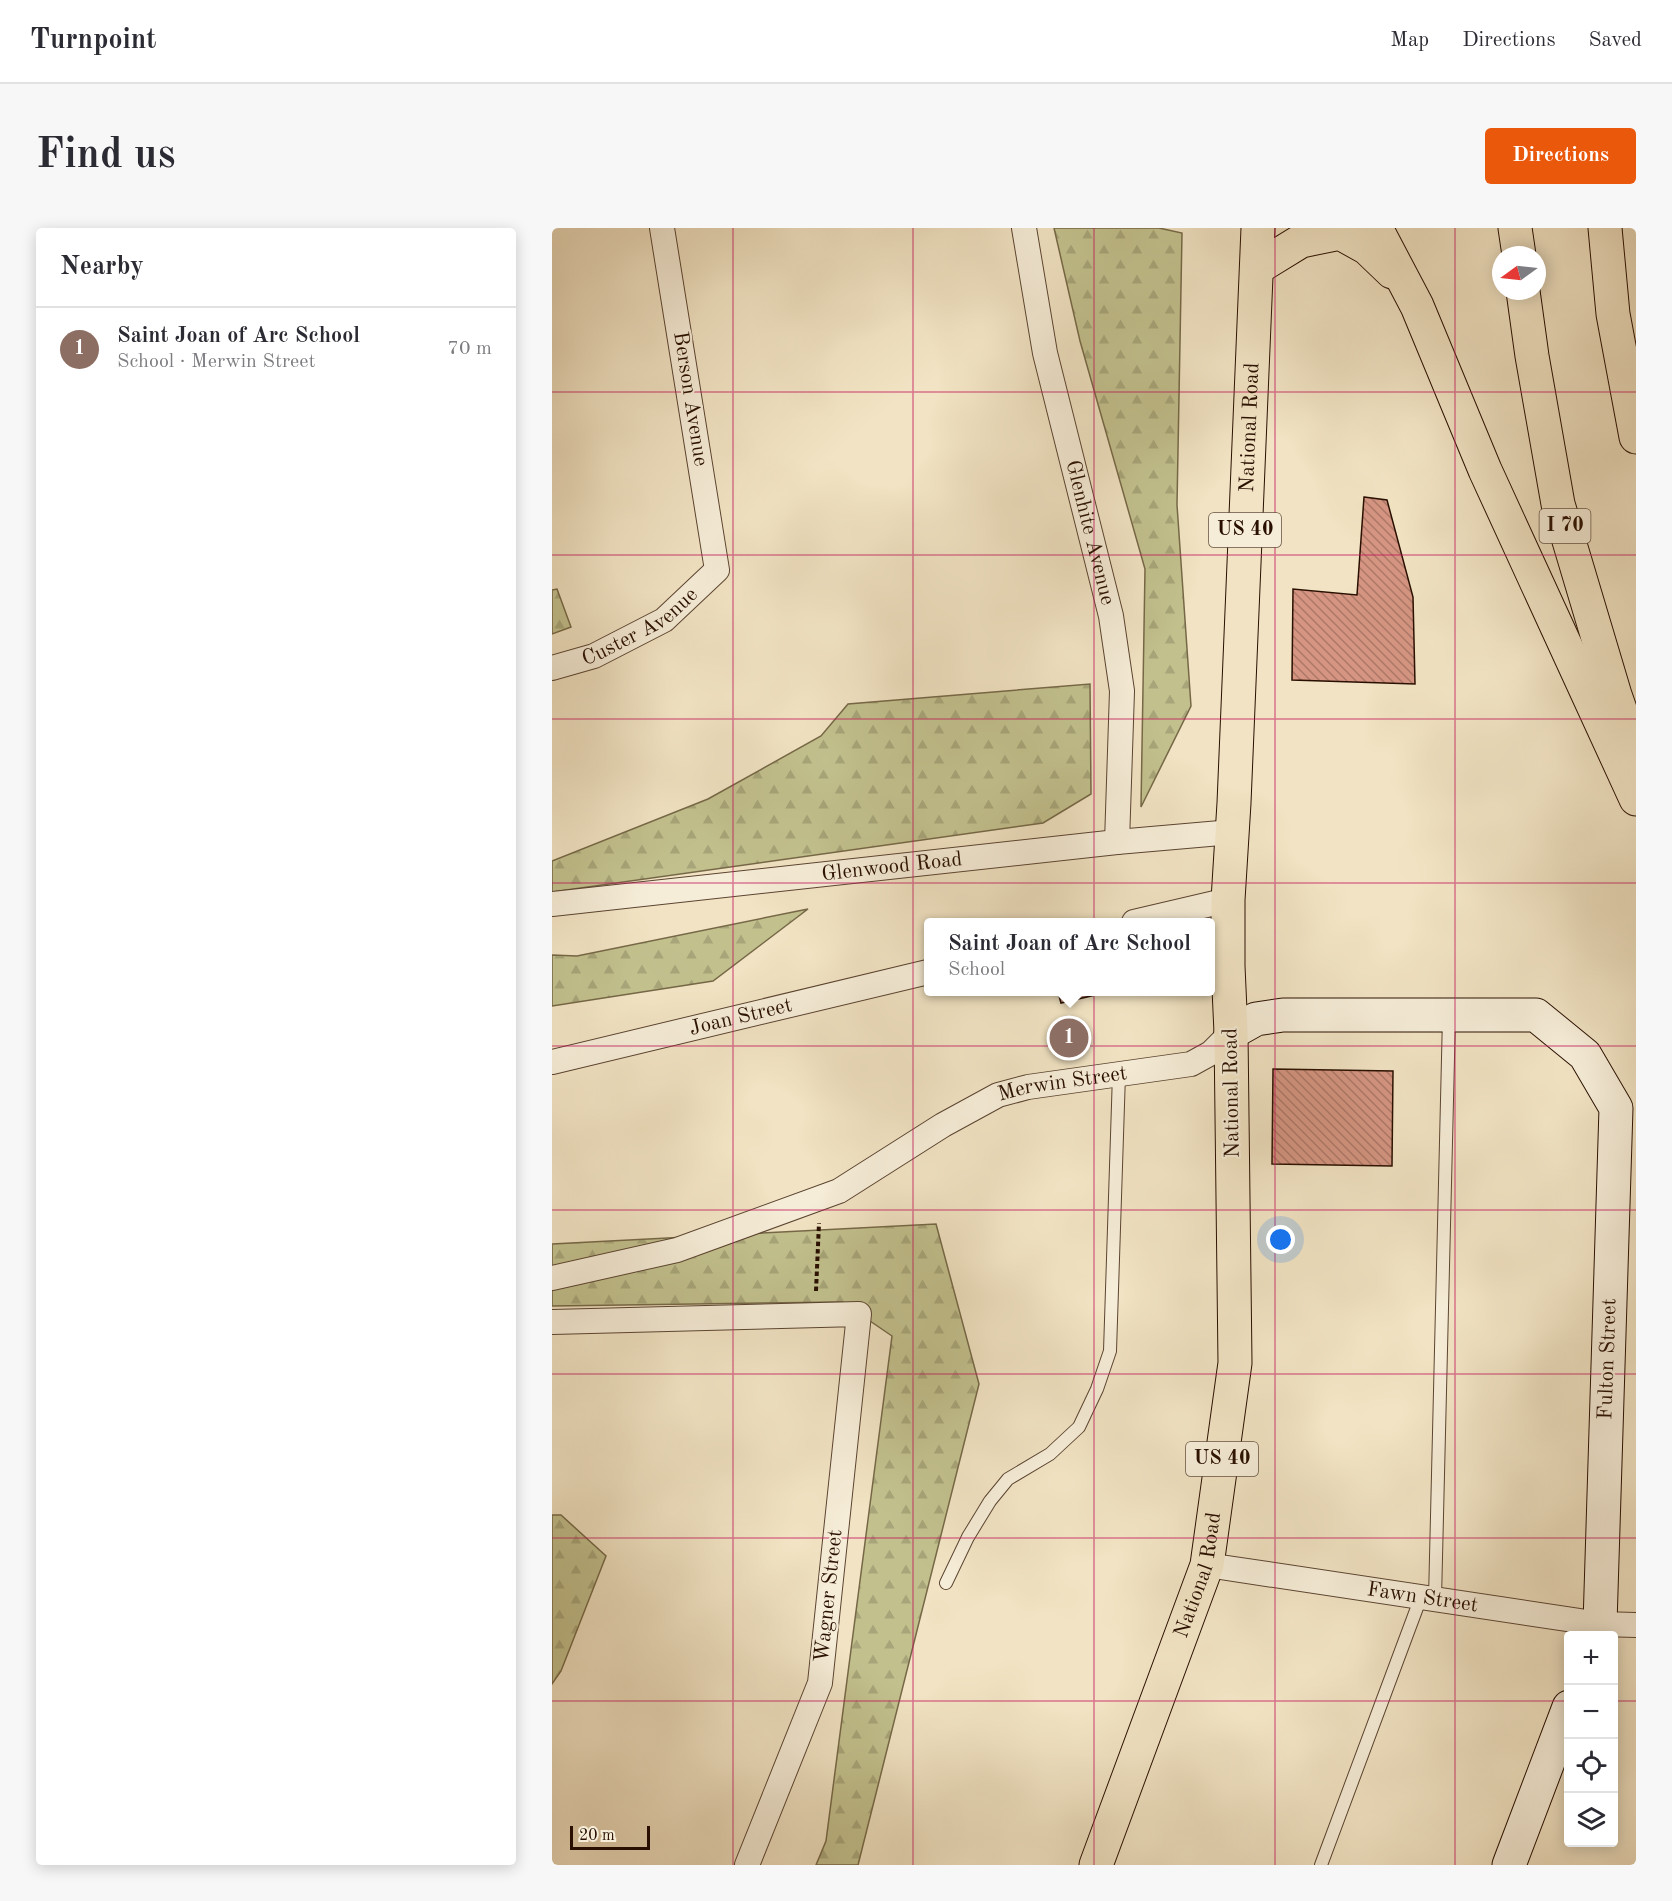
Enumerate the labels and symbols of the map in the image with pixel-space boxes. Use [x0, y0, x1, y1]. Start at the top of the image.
north arrow [1492, 246, 1546, 300]
street label: Berson Avenue [669, 330, 711, 468]
street label: National Road [1236, 362, 1263, 493]
street label: Glenhite Avenue [1062, 458, 1118, 607]
road number: I 70 [1540, 509, 1590, 543]
road number: US 40 [1209, 513, 1281, 547]
street label: Custer Avenue [580, 584, 702, 669]
street label: Glenwood Road [820, 849, 964, 885]
street label: Joan Street [687, 994, 794, 1039]
pin: 1 [1050, 1016, 1088, 1060]
street label: National Road [1220, 1028, 1244, 1158]
street label: Merwin Street [996, 1063, 1129, 1105]
your location [1266, 1225, 1295, 1254]
street label: Fulton Street [1595, 1298, 1621, 1420]
road number: US 40 [1186, 1442, 1258, 1476]
street label: National Road [1170, 1511, 1225, 1641]
street label: Wagner Street [812, 1528, 846, 1664]
street label: Fawn Street [1366, 1579, 1480, 1616]
scale bar [570, 1823, 650, 1850]

